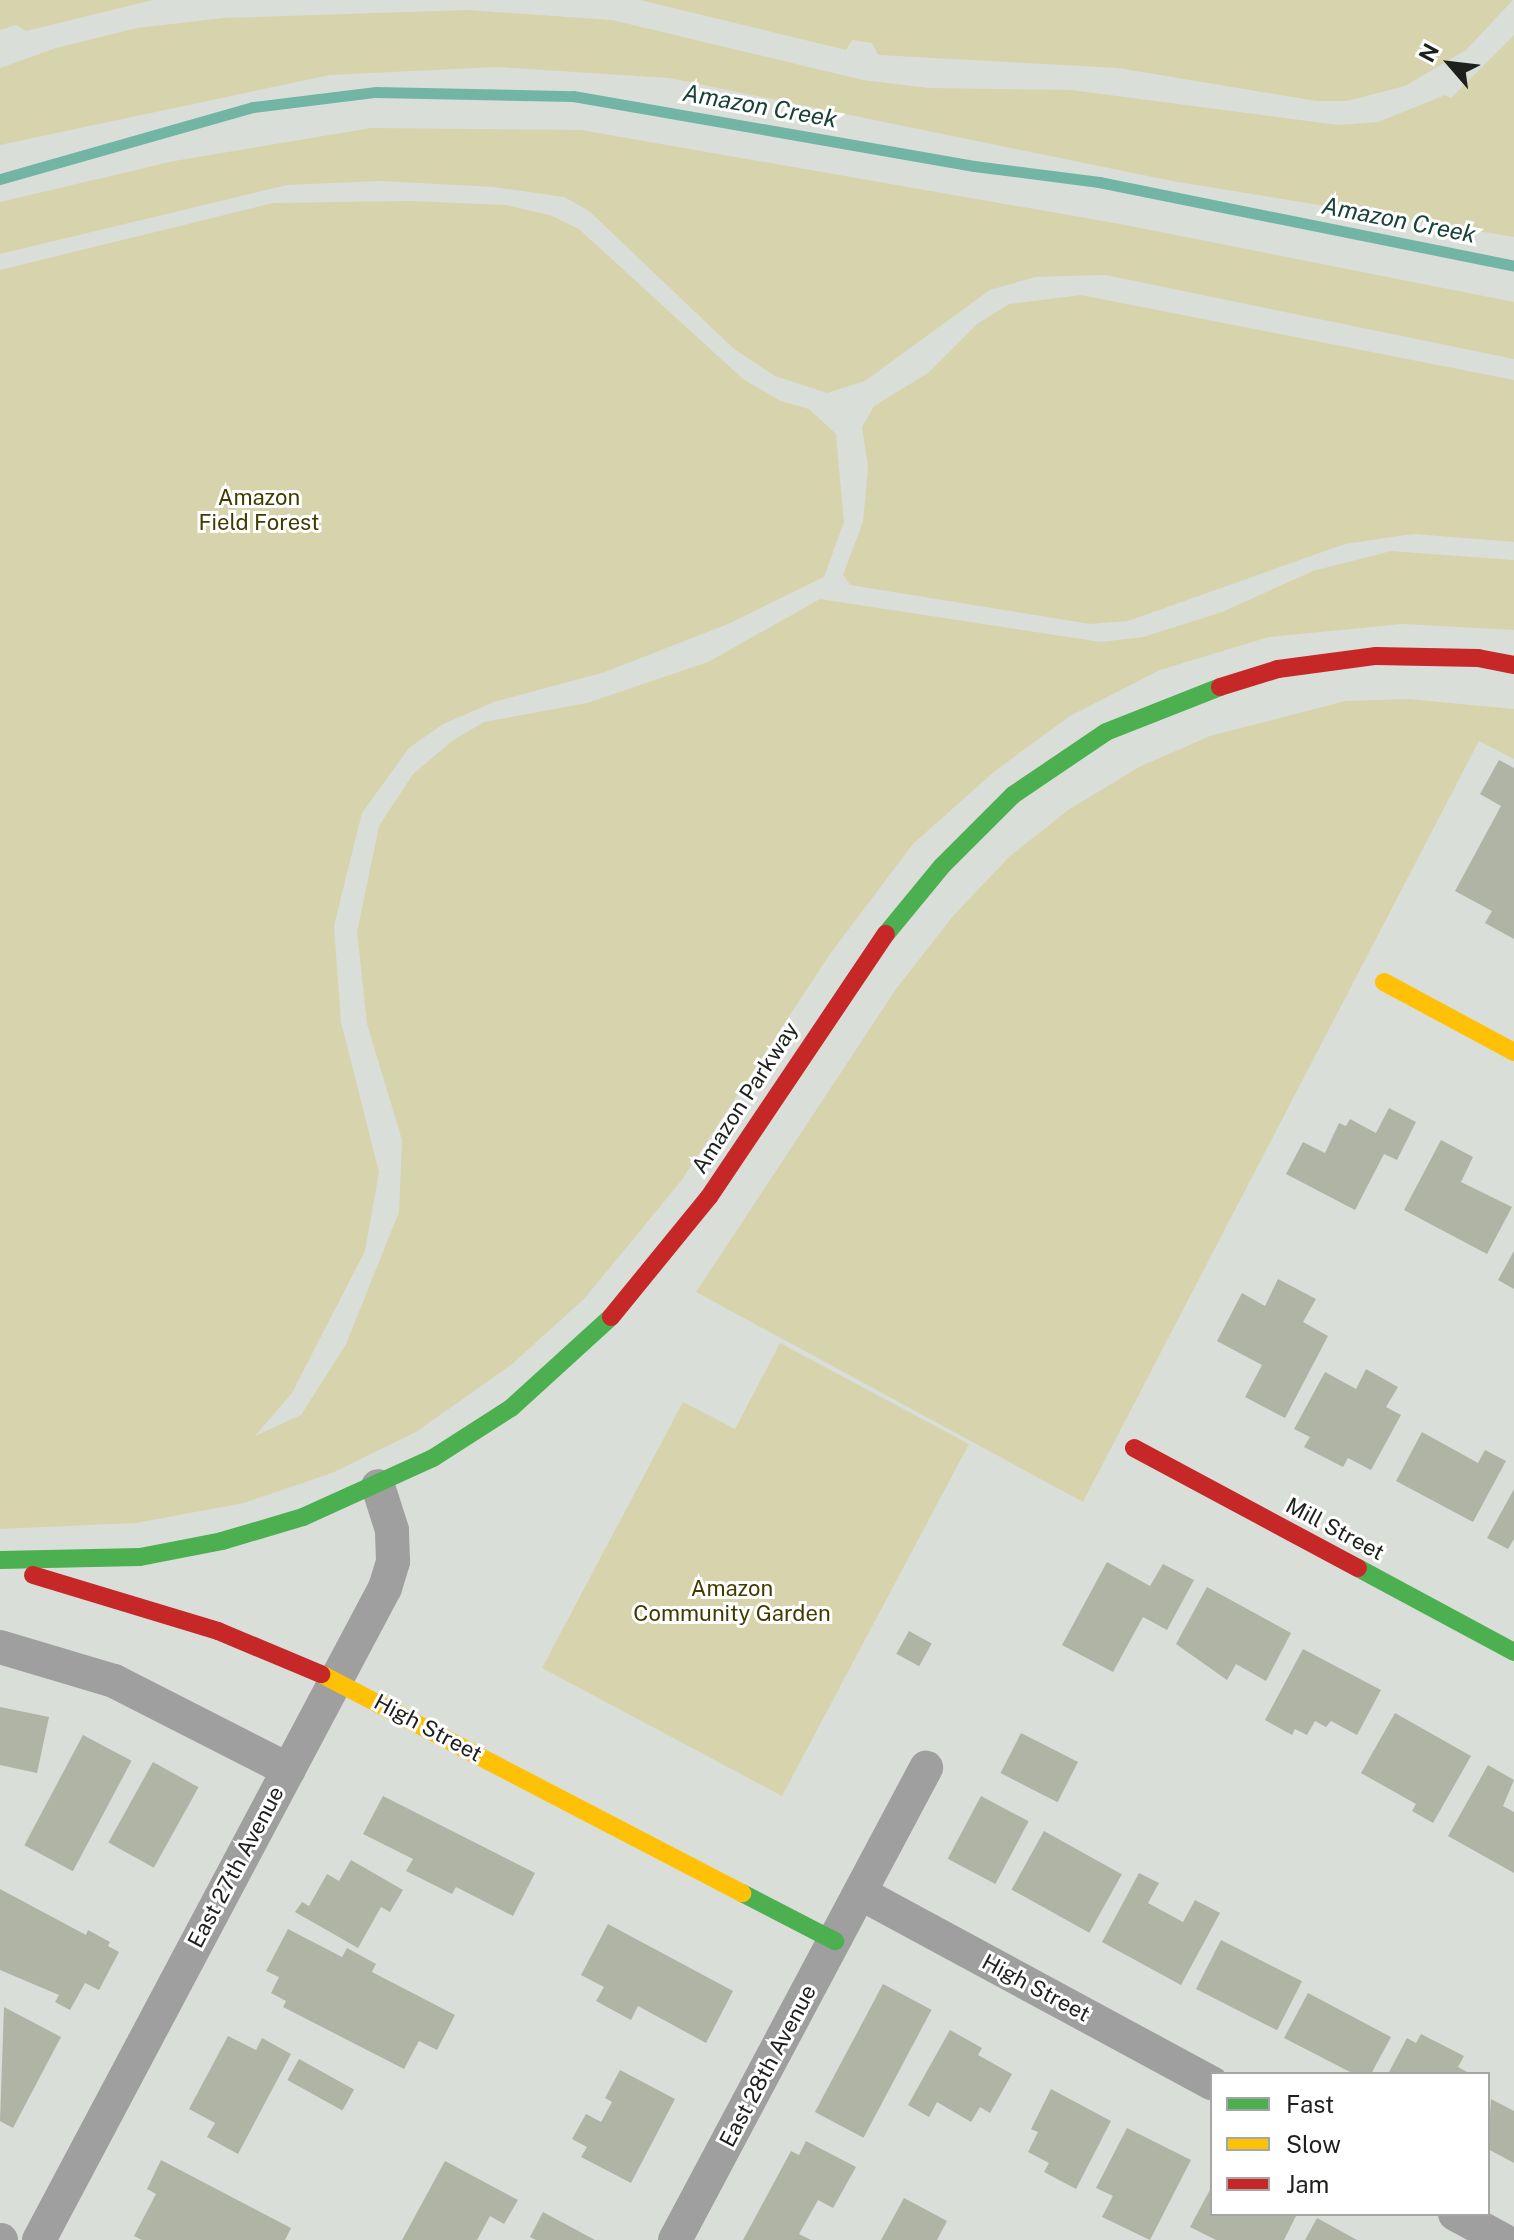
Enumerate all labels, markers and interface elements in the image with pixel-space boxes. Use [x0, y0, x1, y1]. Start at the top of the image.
north arrow [1410, 24, 1490, 104]
text: N [1413, 39, 1444, 66]
water label: Amazon Creek [681, 78, 839, 134]
water label: Amazon Creek [1320, 191, 1478, 249]
park label: Amazon Field Forest [199, 484, 319, 536]
street label: Amazon Parkway [686, 1017, 804, 1179]
street label: Mill Street [1281, 1492, 1389, 1566]
park label: Amazon Community Garden [633, 1575, 831, 1626]
street label: High Street [370, 1689, 486, 1767]
street label: East 27th Avenue [182, 1782, 290, 1952]
street label: High Street [978, 1949, 1094, 2027]
street label: East 28th Avenue [714, 1980, 822, 2152]
legend [1210, 2072, 1490, 2216]
text: Fast [1286, 2090, 1334, 2118]
text: Slow [1286, 2130, 1341, 2158]
text: Jam [1286, 2170, 1329, 2198]

